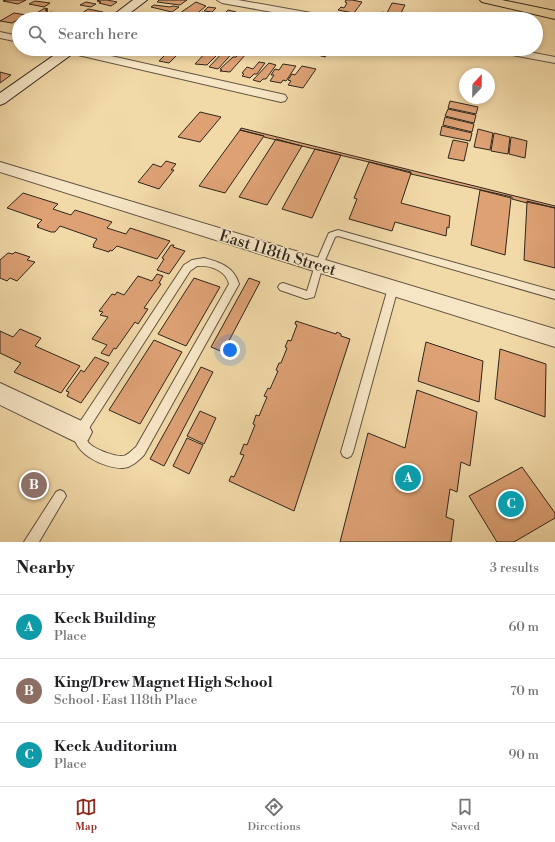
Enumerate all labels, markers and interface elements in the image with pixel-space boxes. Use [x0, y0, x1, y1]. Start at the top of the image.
search box [12, 12, 543, 56]
icon: search [26, 23, 48, 45]
text: Search here [58, 25, 138, 44]
north arrow [459, 68, 495, 104]
street label: East 118th Street [217, 226, 339, 280]
your location [220, 340, 240, 360]
pin: A [395, 463, 421, 493]
pin: B [21, 470, 47, 500]
pin: C [498, 489, 524, 519]
text: Nearby [16, 557, 75, 579]
text: 3 results [490, 560, 539, 576]
text: Keck Building [54, 609, 155, 628]
text: A [24, 619, 34, 635]
text: 60 m [508, 619, 539, 635]
text: Place [54, 628, 86, 644]
text: King/Drew Magnet High School [54, 673, 273, 692]
text: B [24, 683, 34, 699]
text: 70 m [510, 683, 539, 699]
text: School · East 118th Place [54, 692, 197, 708]
text: Keck Auditorium [54, 737, 177, 756]
text: C [24, 747, 34, 763]
text: 90 m [508, 747, 539, 763]
text: Place [54, 756, 86, 772]
tab: Map [75, 796, 97, 834]
tab: Directions [248, 796, 301, 834]
tab: Saved [451, 796, 480, 834]

